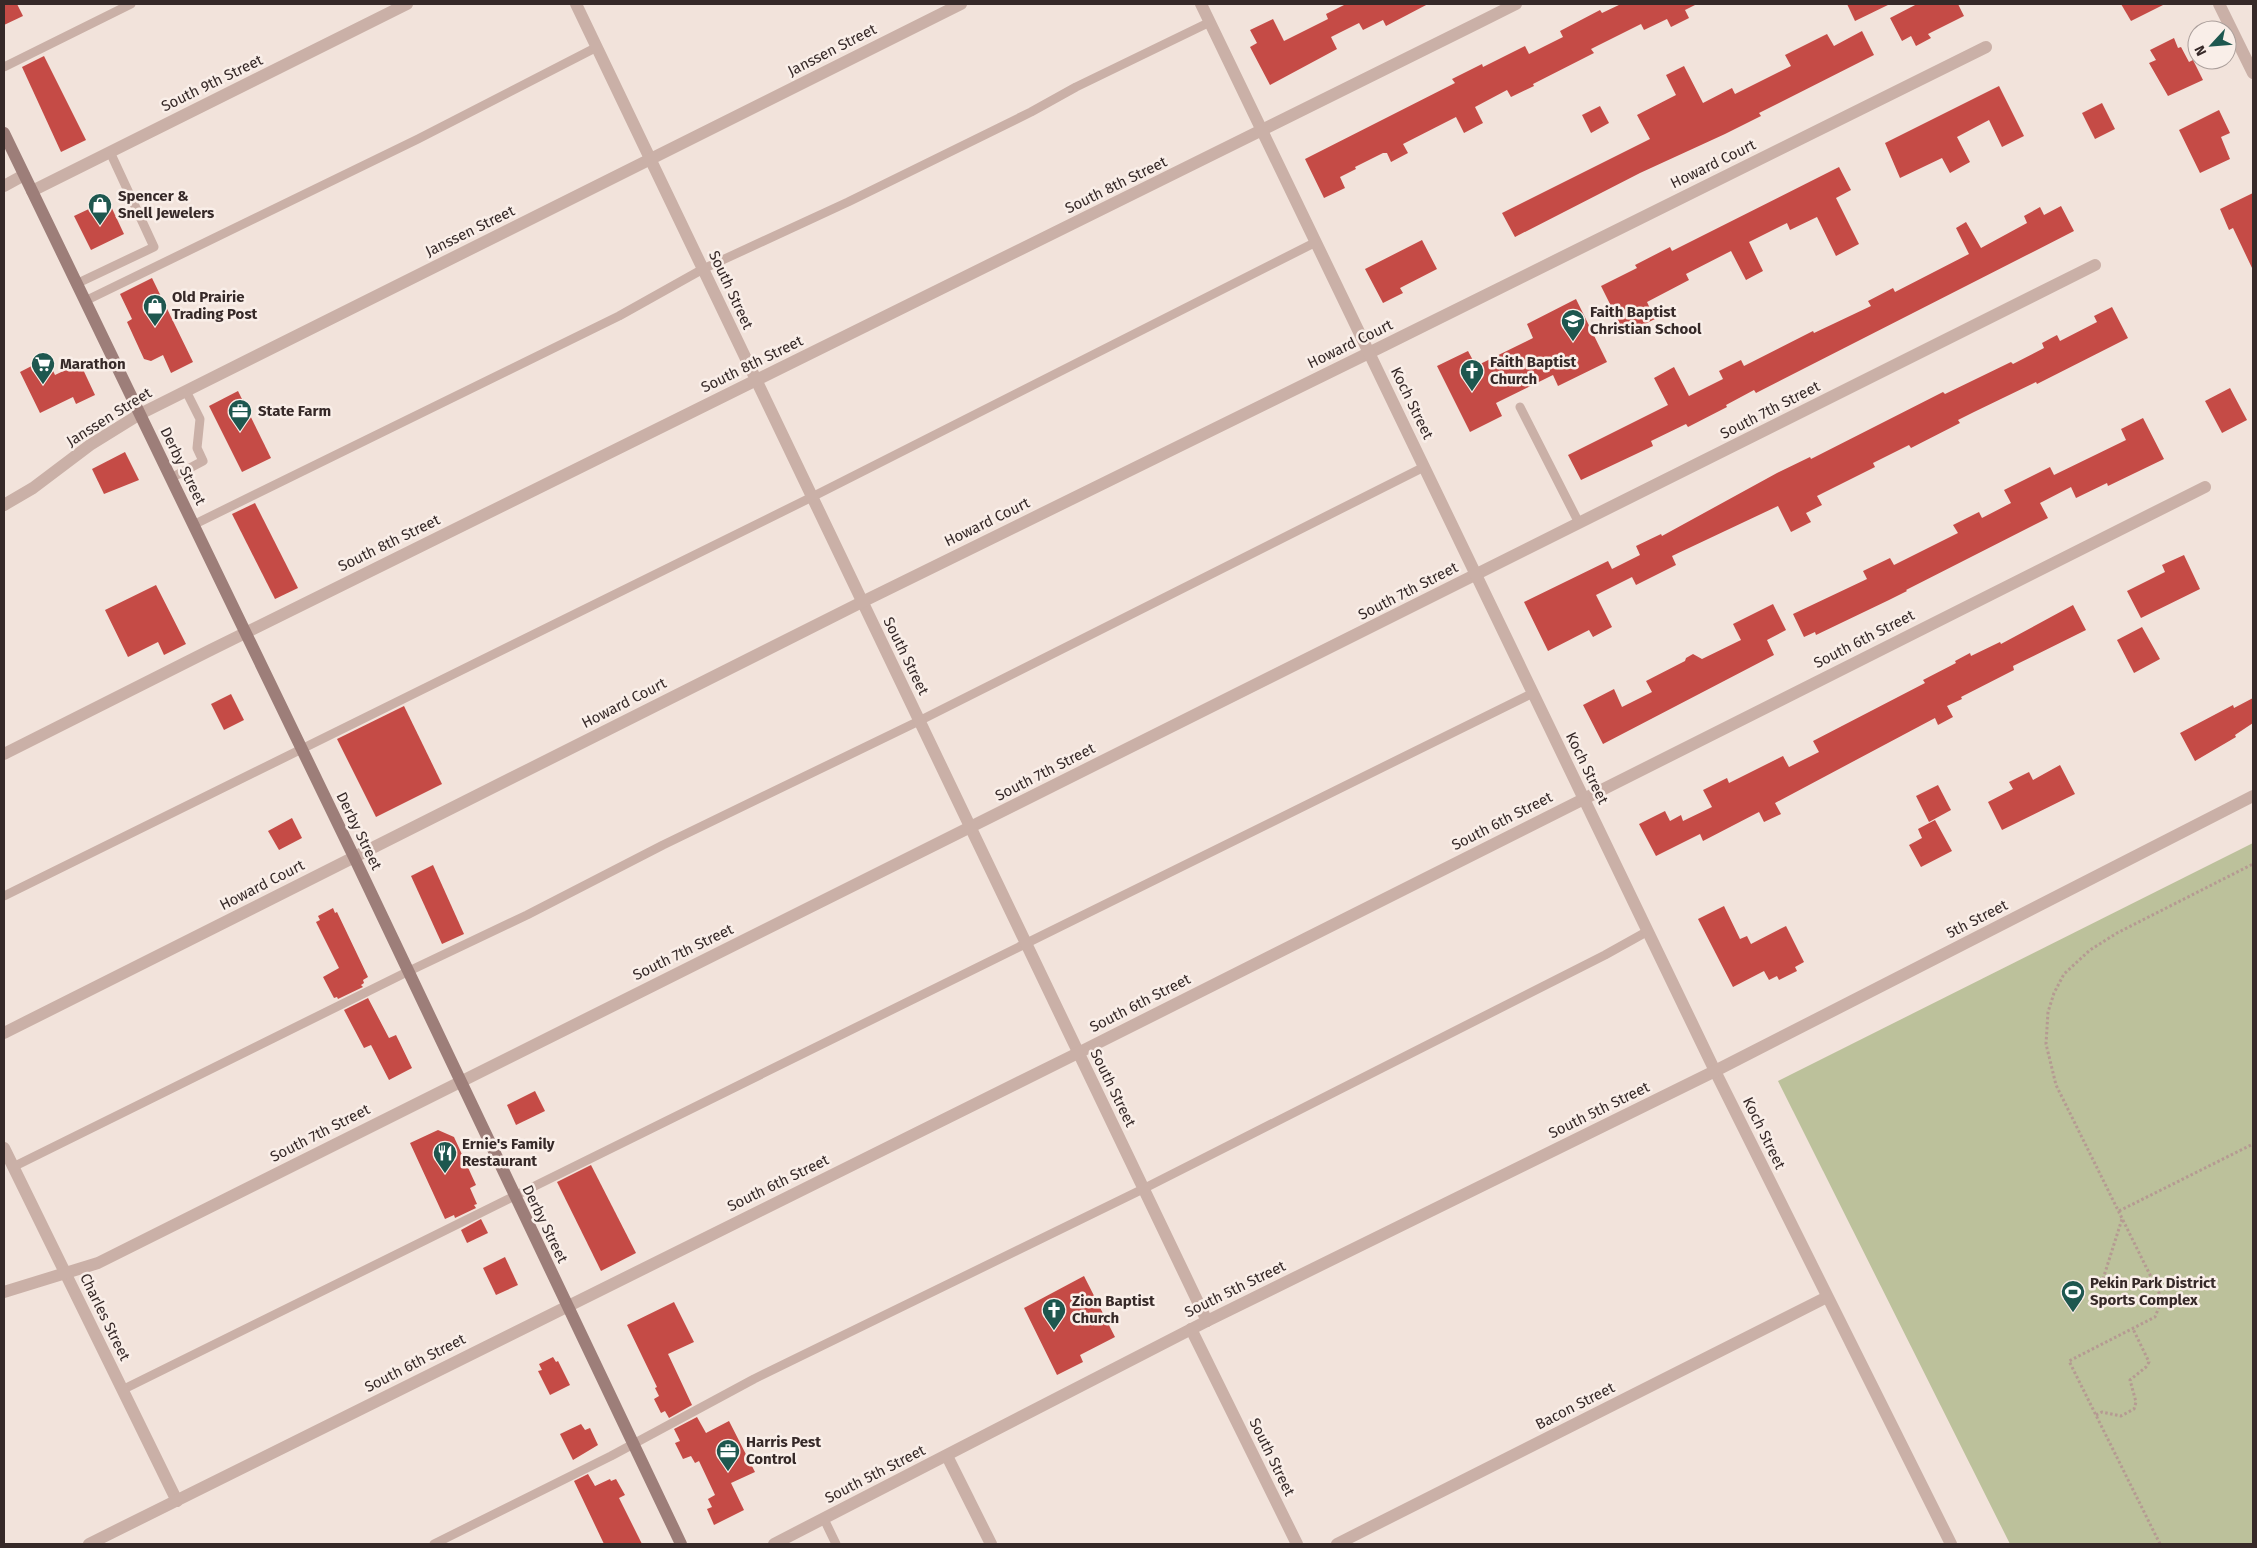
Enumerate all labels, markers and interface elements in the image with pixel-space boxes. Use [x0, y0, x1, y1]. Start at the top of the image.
street label: Janssen Street [785, 20, 880, 80]
north arrow [2187, 20, 2237, 70]
text: N [2191, 43, 2210, 58]
street label: South 9th Street [158, 50, 266, 115]
street label: Howard Court [1667, 135, 1759, 192]
street label: South 8th Street [1062, 152, 1170, 217]
place label: Spencer & Snell Jewelers [118, 187, 214, 222]
shop icon: Spencer & Snell Jewelers [87, 192, 113, 226]
street label: Janssen Street [422, 201, 518, 260]
street label: South Street [705, 248, 757, 333]
place label: Old Prairie Trading Post [172, 288, 258, 323]
shop icon: Old Prairie Trading Post [142, 293, 168, 327]
place label: Faith Baptist Christian School [1590, 303, 1702, 338]
school or university icon: Faith Baptist Christian School [1560, 308, 1586, 342]
street label: Howard Court [1304, 315, 1396, 372]
street label: South 8th Street [698, 331, 806, 396]
supermarket icon: Marathon [30, 351, 56, 385]
place label: Faith Baptist Church [1490, 353, 1577, 388]
place label: Marathon [60, 355, 126, 373]
church icon: Faith Baptist Church [1459, 358, 1485, 392]
street label: Koch Street [1387, 364, 1437, 443]
street label: South 7th Street [1717, 377, 1823, 443]
street label: Janssen Street [63, 383, 155, 450]
office icon: State Farm [227, 398, 253, 432]
place label: State Farm [258, 402, 331, 420]
street label: Derby Street [156, 424, 210, 508]
street label: Howard Court [941, 493, 1033, 550]
street label: South 8th Street [335, 510, 443, 575]
street label: South 7th Street [1355, 558, 1461, 624]
street label: South 6th Street [1811, 606, 1918, 672]
street label: South Street [879, 614, 933, 698]
street label: Howard Court [579, 674, 670, 732]
street label: Koch Street [1562, 729, 1612, 808]
street label: South 7th Street [992, 739, 1098, 805]
street label: South 6th Street [1449, 788, 1556, 854]
street label: Derby Street [332, 789, 386, 873]
street label: Howard Court [217, 856, 308, 914]
street label: 5th Street [1943, 896, 2011, 942]
street label: South 7th Street [630, 920, 737, 984]
street label: South 6th Street [1087, 970, 1194, 1036]
street label: South Street [1086, 1046, 1140, 1130]
street label: South 5th Street [1546, 1078, 1653, 1142]
street label: Koch Street [1739, 1094, 1789, 1173]
street label: South 7th Street [267, 1100, 373, 1166]
place label: Ernie's Family Restaurant [462, 1135, 555, 1170]
restaurant icon: Ernie's Family Restaurant [432, 1140, 458, 1174]
street label: South 6th Street [724, 1150, 832, 1215]
street label: Derby Street [518, 1182, 572, 1266]
street label: South 5th Street [1182, 1257, 1289, 1321]
street label: Charles Street [76, 1270, 134, 1364]
place label: Pekin Park District Sports Complex [2090, 1274, 2216, 1309]
sports icon: Pekin Park District Sports Complex [2060, 1279, 2086, 1313]
place label: Zion Baptist Church [1072, 1292, 1155, 1327]
church icon: Zion Baptist Church [1041, 1297, 1067, 1331]
street label: South 6th Street [362, 1330, 469, 1396]
street label: Bacon Street [1532, 1378, 1618, 1434]
street label: South Street [1245, 1415, 1299, 1499]
place label: Harris Pest Control [746, 1433, 821, 1468]
office icon: Harris Pest Control [715, 1438, 741, 1472]
street label: South 5th Street [822, 1441, 929, 1507]

